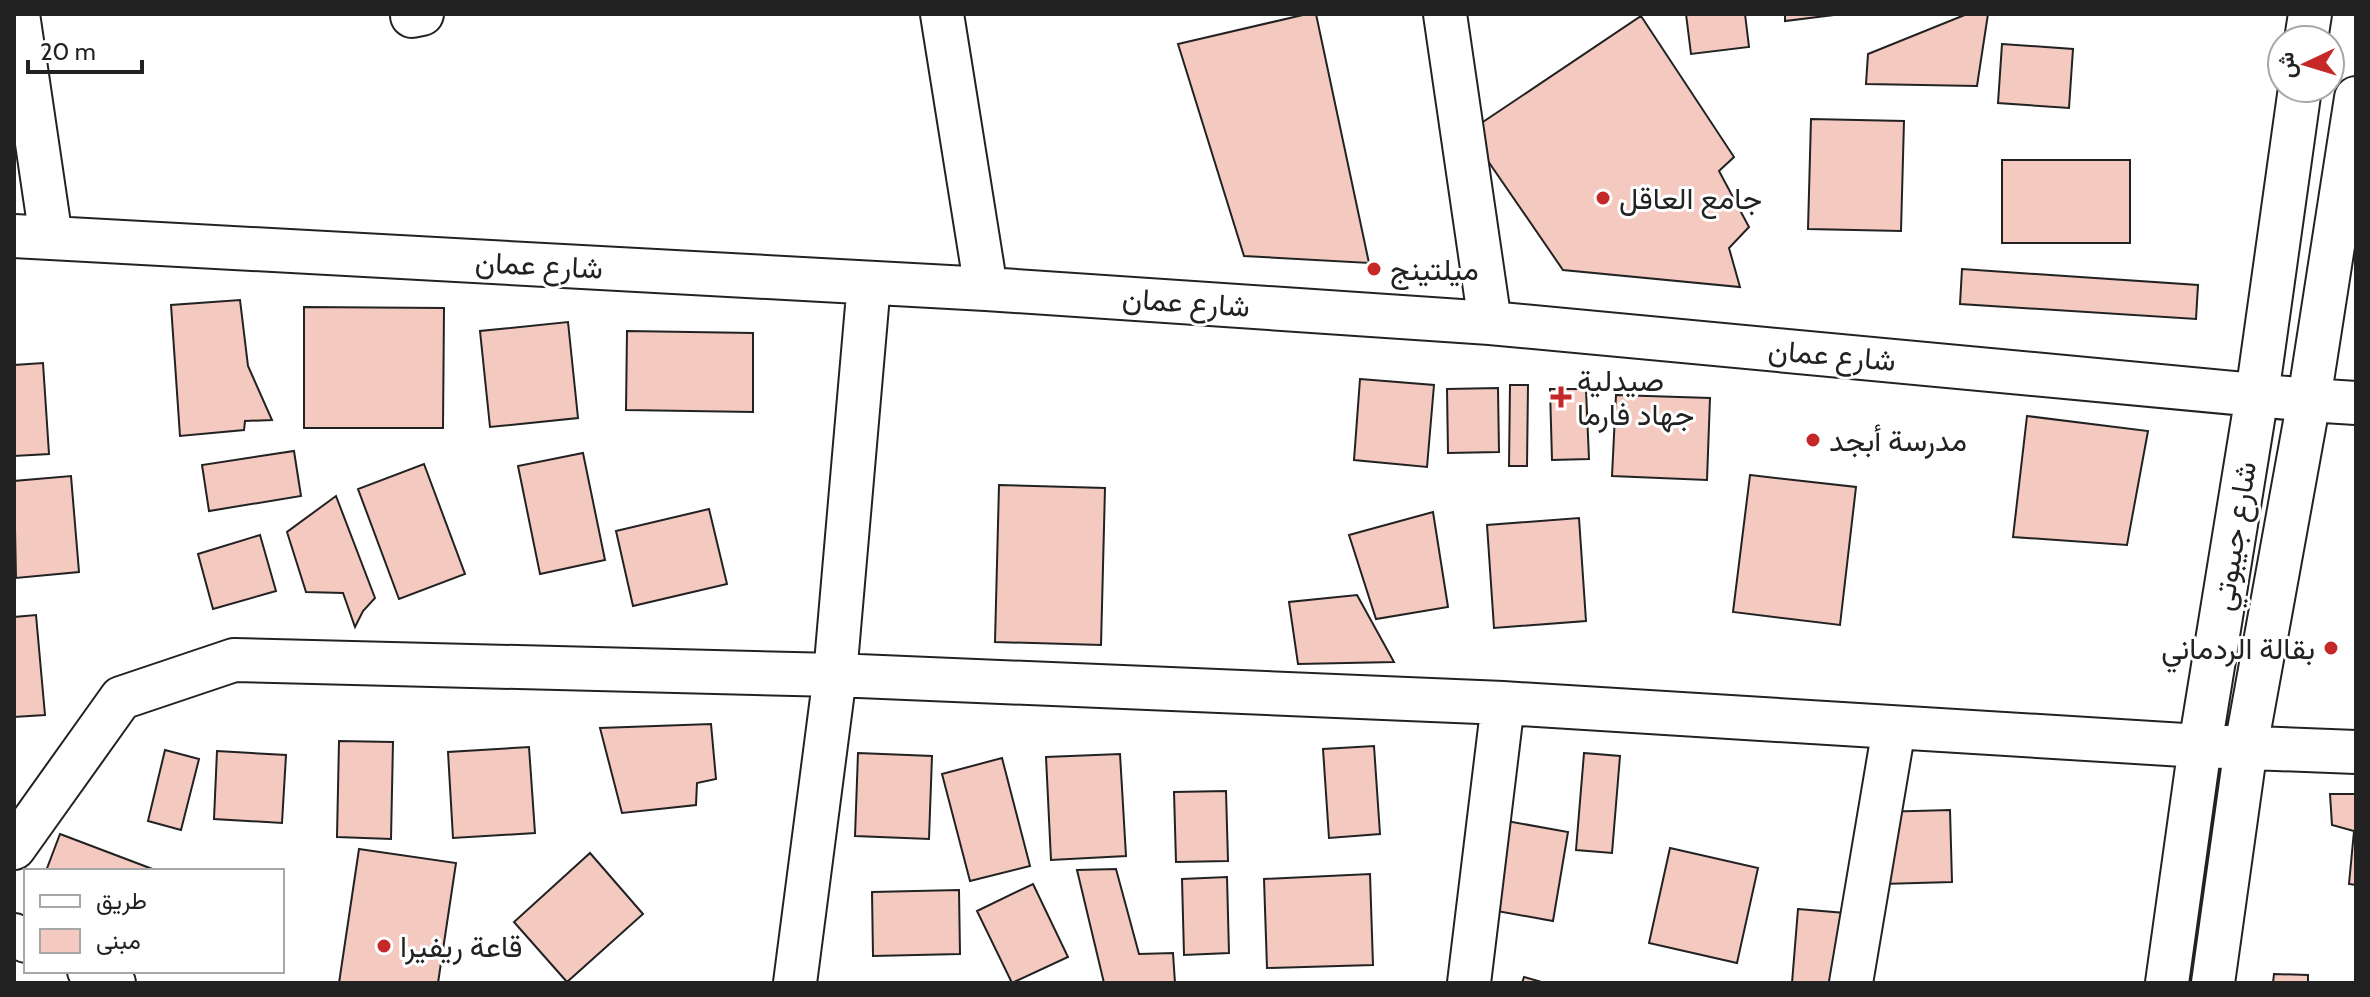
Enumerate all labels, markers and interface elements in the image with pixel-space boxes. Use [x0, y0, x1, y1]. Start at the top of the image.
scale bar [28, 24, 142, 74]
north arrow [2266, 24, 2346, 104]
text: 20 m [40, 37, 96, 66]
text: ش [2272, 51, 2301, 79]
place label: جامع العاقل [1619, 180, 1762, 219]
marker: جامع العاقل [1594, 189, 1612, 207]
street label: شارع عمان [474, 243, 604, 289]
place label: ميلتينج [1390, 251, 1479, 290]
marker: ميلتينج [1365, 260, 1383, 278]
street label: شارع عمان [1121, 279, 1251, 327]
street label: شارع عمان [1766, 331, 1897, 381]
place label: صيدلية جهاد فارما [1577, 362, 1694, 433]
marker: صيدلية جهاد فارما [1552, 388, 1570, 406]
place label: مدرسة أبجد [1829, 422, 1967, 459]
marker: مدرسة أبجد [1804, 431, 1822, 449]
street label: شارع جيبوتي [2204, 459, 2270, 614]
place label: بقالة الردماني [2161, 630, 2315, 673]
marker: بقالة الردماني [2322, 639, 2340, 657]
legend [24, 869, 284, 973]
text: طريق [96, 886, 147, 916]
text: مبنى [96, 926, 141, 955]
place label: قاعة ريفيرا [400, 928, 522, 965]
marker: قاعة ريفيرا [375, 937, 393, 955]

